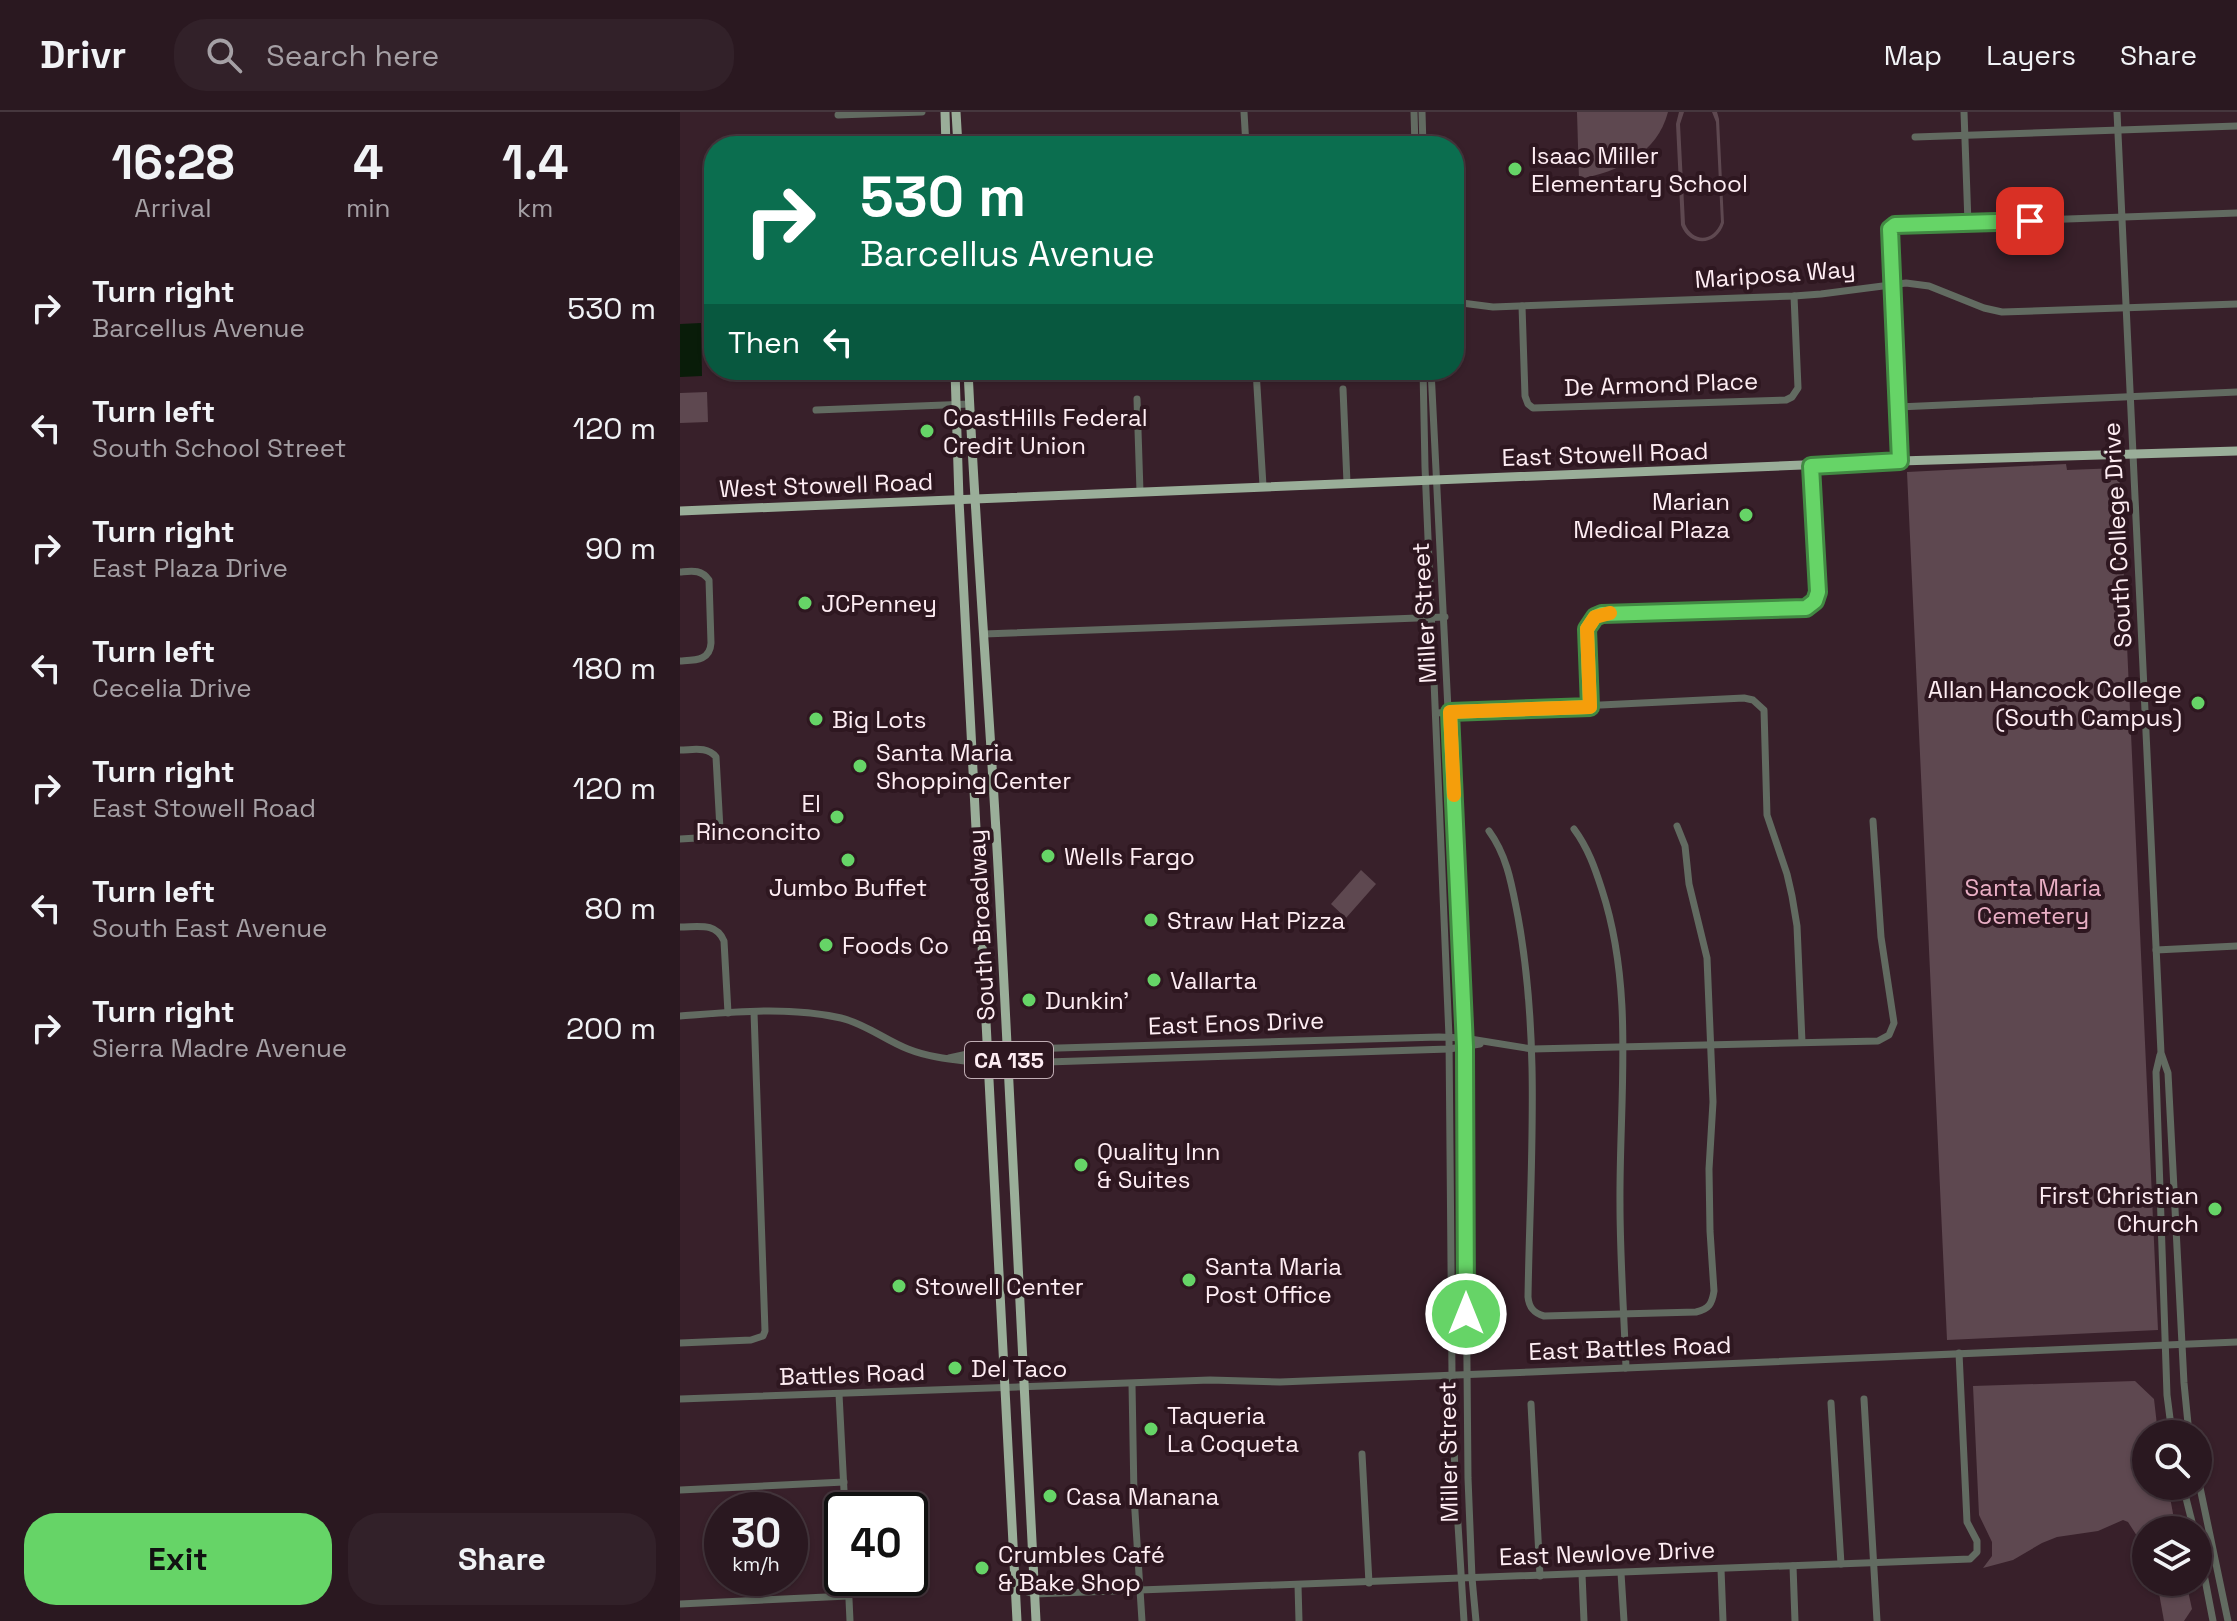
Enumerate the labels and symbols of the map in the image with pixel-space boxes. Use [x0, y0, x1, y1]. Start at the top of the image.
place label: Isaac Miller Elementary School [1531, 140, 1748, 199]
marker: Isaac Miller Elementary School [1506, 160, 1524, 178]
pin [1996, 187, 2064, 255]
street label: Mariposa Way [1694, 253, 1856, 295]
street label: De Armond Place [1563, 365, 1759, 403]
place label: CoastHills Federal Credit Union [943, 402, 1148, 461]
marker: CoastHills Federal Credit Union [918, 422, 936, 440]
street label: South College Drive [2096, 422, 2138, 648]
street label: East Stowell Road [1501, 435, 1709, 473]
street label: West Stowell Road [718, 466, 934, 504]
place label: Marian Medical Plaza [1573, 486, 1730, 545]
marker: Marian Medical Plaza [1737, 506, 1755, 524]
street label: Miller Street [1405, 542, 1443, 684]
place label: JCPenney [821, 588, 937, 619]
marker: JCPenney [796, 594, 814, 612]
place label: Allan Hancock College (South Campus) [1928, 674, 2182, 733]
marker: Allan Hancock College (South Campus) [2189, 694, 2207, 712]
place label: Big Lots [832, 704, 926, 735]
marker: Big Lots [807, 710, 825, 728]
place label: Santa Maria Shopping Center [876, 737, 1071, 796]
marker: Santa Maria Shopping Center [851, 757, 869, 775]
place label: El Rinconcito [696, 788, 821, 847]
marker: El Rinconcito [828, 808, 846, 826]
street label: South Broadway [961, 829, 1001, 1021]
place label: Wells Fargo [1064, 841, 1195, 872]
marker: Wells Fargo [1039, 847, 1057, 865]
marker: Jumbo Buffet [839, 851, 857, 869]
place label: Jumbo Buffet [769, 872, 927, 903]
park label: Santa Maria Cemetery [1964, 872, 2102, 931]
place label: Straw Hat Pizza [1167, 905, 1346, 936]
marker: Straw Hat Pizza [1142, 911, 1160, 929]
place label: Foods Co [842, 930, 949, 961]
marker: Foods Co [817, 936, 835, 954]
place label: Vallarta [1170, 965, 1257, 996]
marker: Vallarta [1145, 971, 1163, 989]
place label: Dunkin' [1045, 985, 1129, 1016]
marker: Dunkin' [1020, 991, 1038, 1009]
street label: East Enos Drive [1147, 1004, 1325, 1042]
road number: CA 135 [965, 1042, 1053, 1078]
place label: Quality Inn & Suites [1097, 1136, 1220, 1195]
marker: Quality Inn & Suites [1072, 1156, 1090, 1174]
place label: First Christian Church [2039, 1180, 2199, 1239]
marker: First Christian Church [2206, 1200, 2224, 1218]
place label: Santa Maria Post Office [1205, 1251, 1342, 1310]
place label: Stowell Center [915, 1271, 1084, 1302]
marker: Santa Maria Post Office [1180, 1271, 1198, 1289]
position arrow [1424, 1272, 1508, 1356]
marker: Stowell Center [890, 1277, 908, 1295]
street label: East Battles Road [1528, 1329, 1732, 1367]
place label: Del Taco [971, 1353, 1067, 1384]
street label: Battles Road [778, 1356, 926, 1392]
marker: Del Taco [946, 1359, 964, 1377]
street label: Miller Street [1431, 1381, 1465, 1523]
place label: Taqueria La Coqueta [1167, 1400, 1299, 1459]
marker: Taqueria La Coqueta [1142, 1420, 1160, 1438]
place label: Casa Manana [1066, 1481, 1219, 1512]
marker: Casa Manana [1041, 1487, 1059, 1505]
speed limit sign: 40 [824, 1492, 928, 1596]
street label: East Newlove Drive [1498, 1534, 1716, 1572]
place label: Crumbles Café & Bake Shop [998, 1539, 1165, 1598]
marker: Crumbles Café & Bake Shop [973, 1559, 991, 1577]

